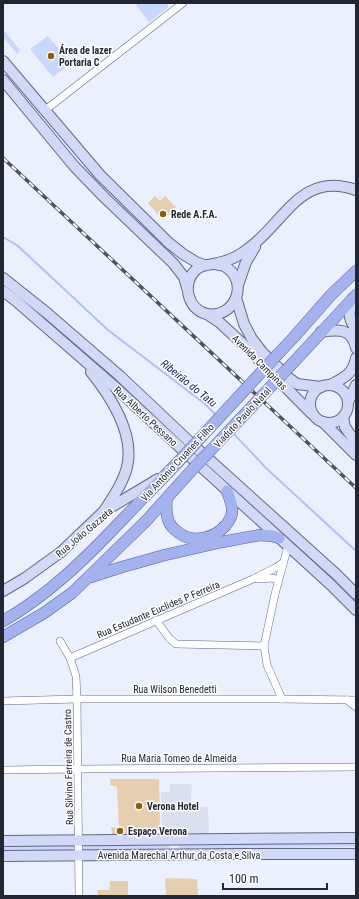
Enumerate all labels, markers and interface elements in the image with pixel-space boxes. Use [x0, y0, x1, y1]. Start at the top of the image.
place label: Área de lazer Portaria C [59, 44, 112, 68]
marker: Área de lazer Portaria C [46, 51, 56, 61]
marker: Rede A.F.A. [158, 209, 168, 219]
place label: Rede A.F.A. [171, 209, 218, 220]
street label: Avenida Campinas [230, 333, 290, 392]
water label: Ribeirão do Tatu [158, 357, 219, 410]
street label: Rua Alberto Pessano [112, 384, 180, 448]
street label: Viaduto Paulo Natal [212, 385, 273, 450]
street label: Via Antônio Cruanes Filho [139, 421, 216, 503]
street label: Rua João Gazzeta [54, 505, 115, 559]
street label: Rua Estudante Euclides P Ferreira [95, 578, 221, 640]
street label: Rua Wilson Benedetti [133, 684, 217, 695]
street label: Rua Silvino Ferreira de Castro [62, 709, 75, 825]
street label: Rua Maria Tomeo de Almeida [121, 753, 237, 764]
marker: Verona Hotel [134, 801, 144, 811]
place label: Verona Hotel [147, 801, 199, 812]
marker: Espaço Verona [115, 826, 125, 836]
place label: Espaço Verona [128, 826, 187, 837]
street label: Avenida Marechal Arthur da Costa e Silva [98, 850, 260, 861]
scale bar [223, 865, 327, 891]
text: 100 m [229, 872, 259, 886]

